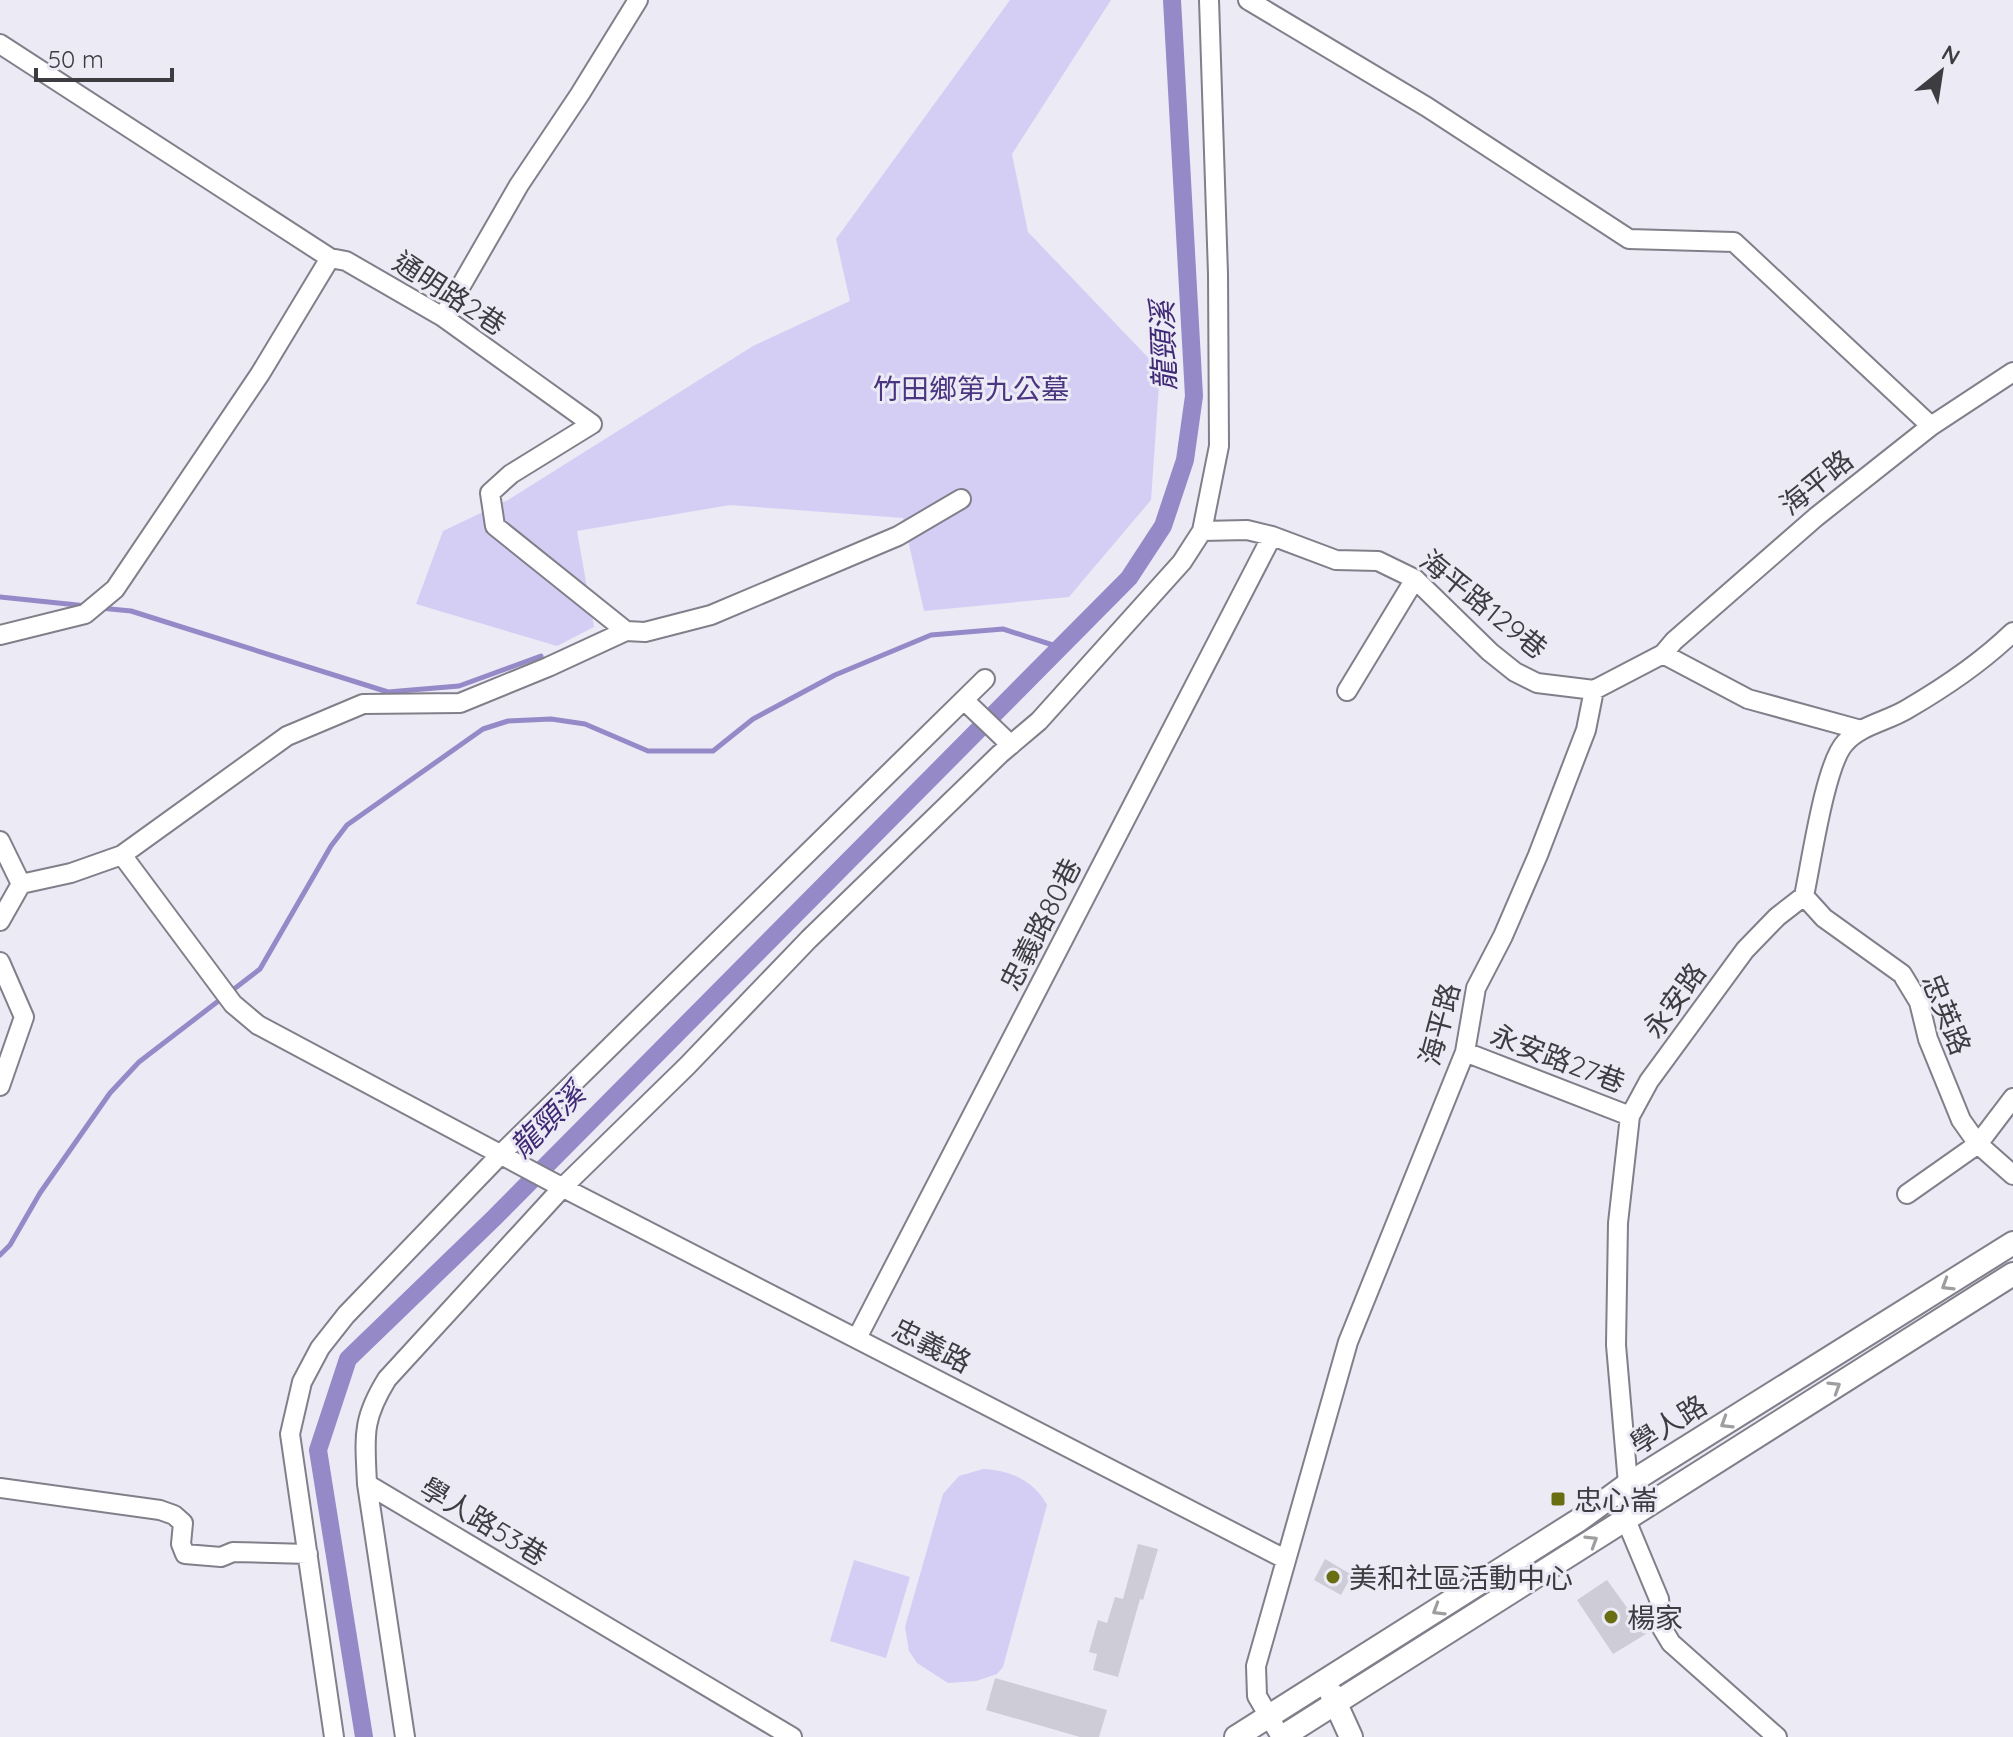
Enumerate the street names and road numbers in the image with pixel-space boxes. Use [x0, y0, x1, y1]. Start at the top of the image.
street label: 通明路2巷 [387, 244, 513, 342]
street label: 海平路 [1772, 442, 1860, 522]
street label: 海平路129巷 [1413, 542, 1555, 666]
street label: 忠義路80巷 [992, 852, 1088, 996]
street label: 永安路 [1635, 956, 1713, 1044]
street label: 忠英路 [1915, 968, 1979, 1060]
street label: 海平路 [1411, 979, 1467, 1069]
street label: 永安路27巷 [1486, 1016, 1630, 1100]
street label: 忠義路 [887, 1310, 977, 1380]
street label: 學人路 [1623, 1387, 1713, 1461]
street label: 學人路53巷 [414, 1469, 554, 1573]

